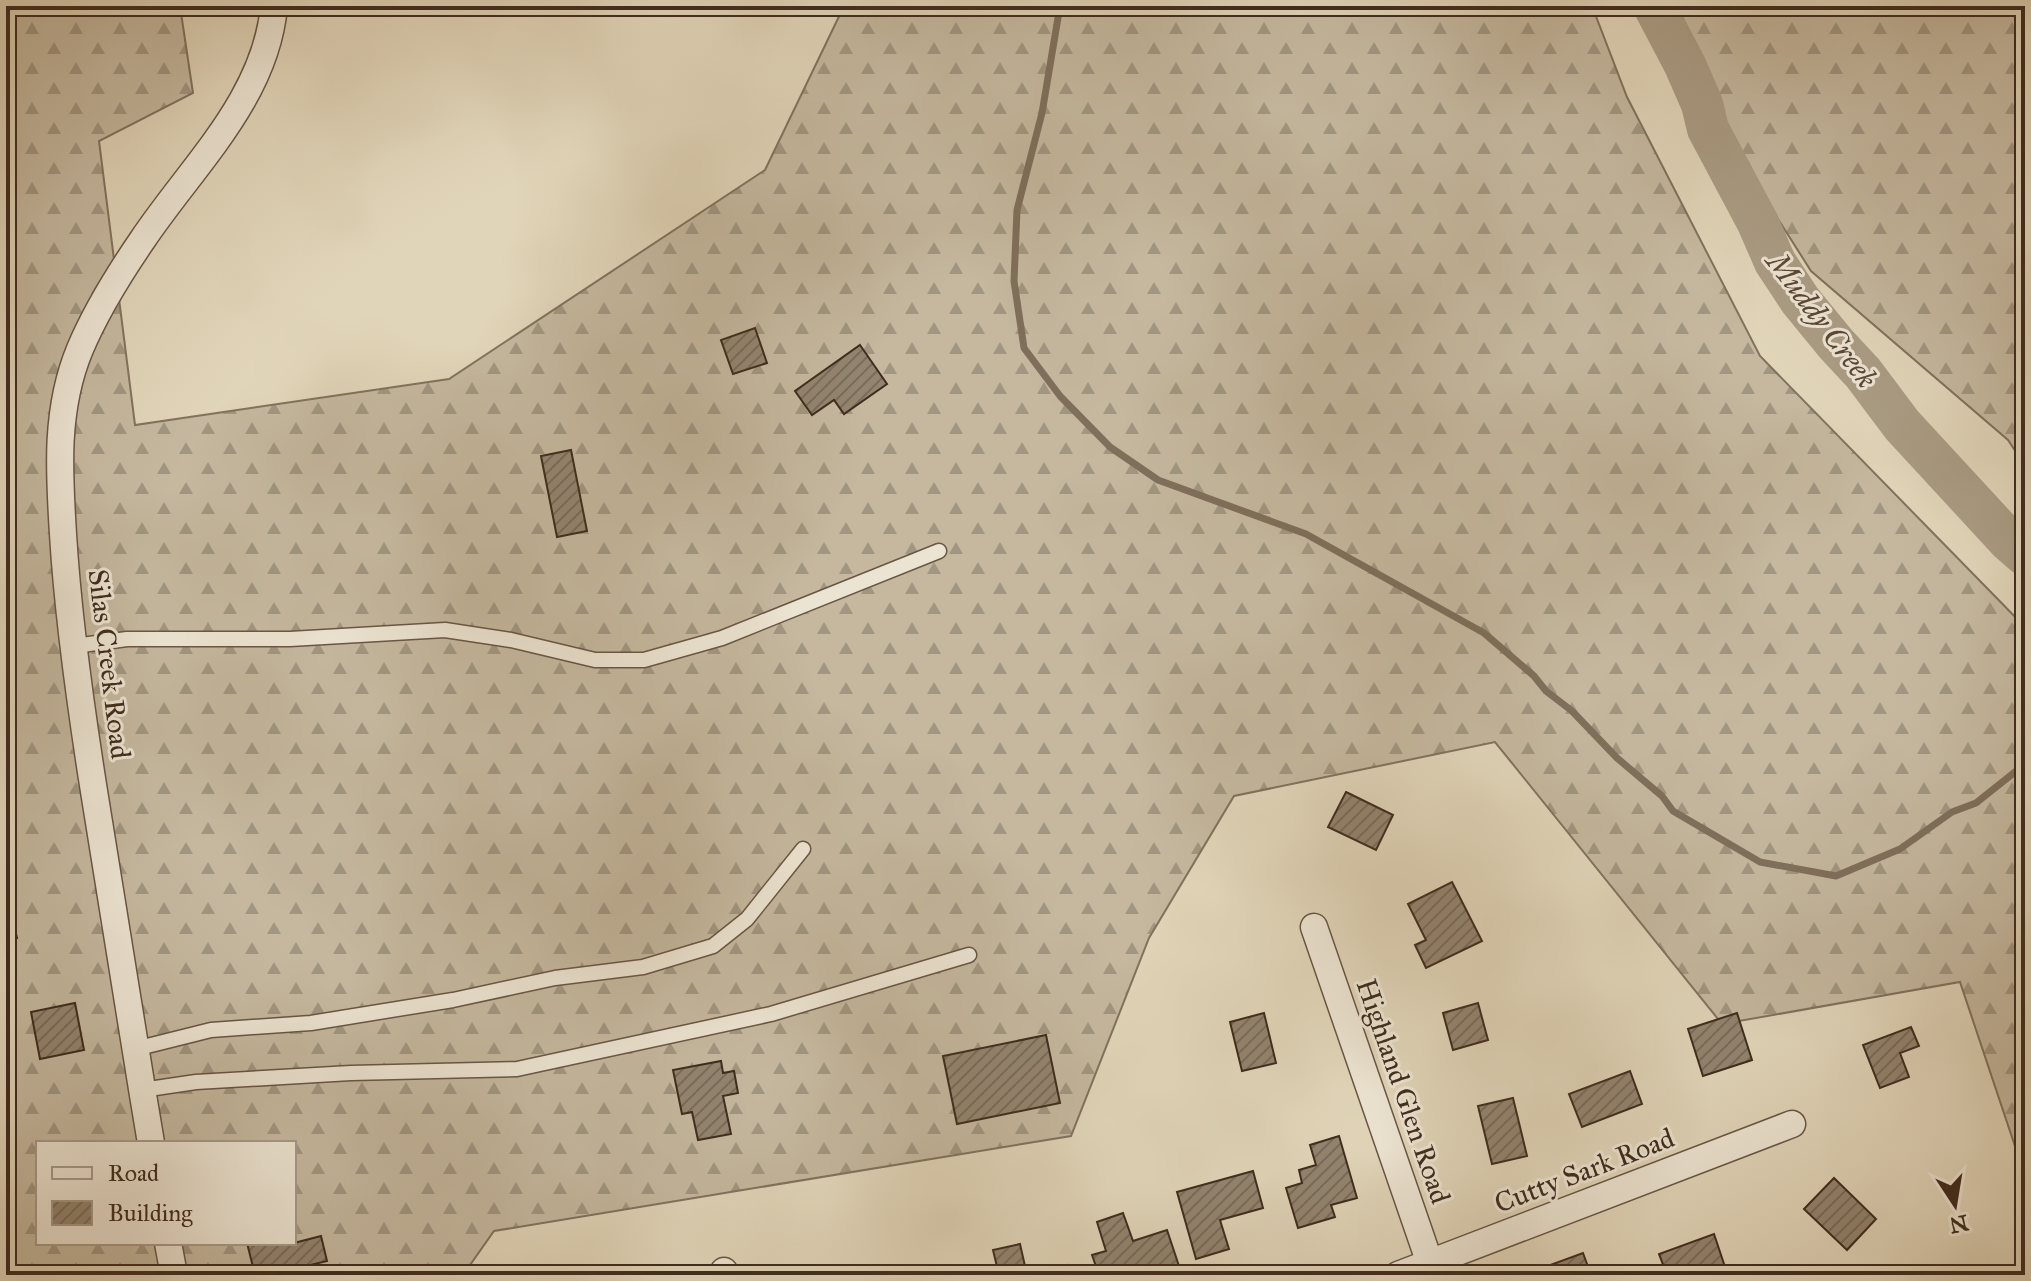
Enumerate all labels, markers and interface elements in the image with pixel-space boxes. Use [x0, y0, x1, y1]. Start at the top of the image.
water label: Muddy Creek [1757, 242, 1885, 395]
street label: Silas Creek Road [81, 567, 138, 761]
street label: Highland Glen Road [1349, 974, 1458, 1208]
street label: Cutty Sark Road [1489, 1120, 1679, 1221]
legend [36, 1141, 296, 1245]
text: Road [108, 1158, 159, 1188]
north arrow [1915, 1165, 1995, 1245]
text: Building [108, 1198, 193, 1228]
text: N [1947, 1209, 1971, 1239]

